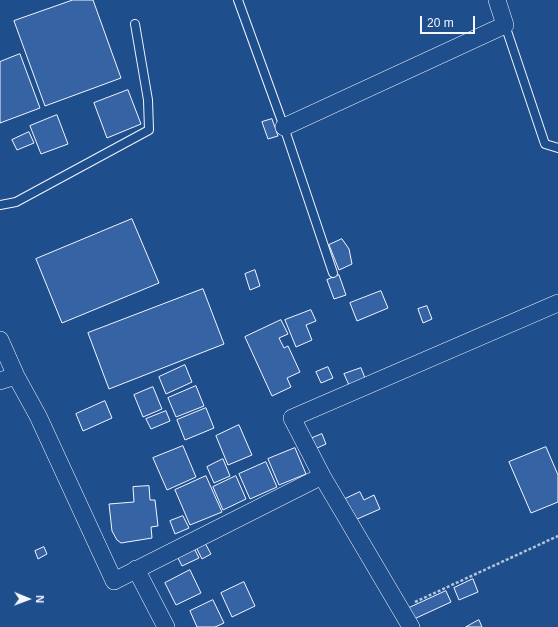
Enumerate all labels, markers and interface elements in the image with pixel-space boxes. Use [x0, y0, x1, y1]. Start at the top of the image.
scale bar [422, 8, 477, 34]
text: 20 m [427, 16, 454, 30]
north arrow [8, 579, 48, 619]
text: N [34, 595, 46, 603]

